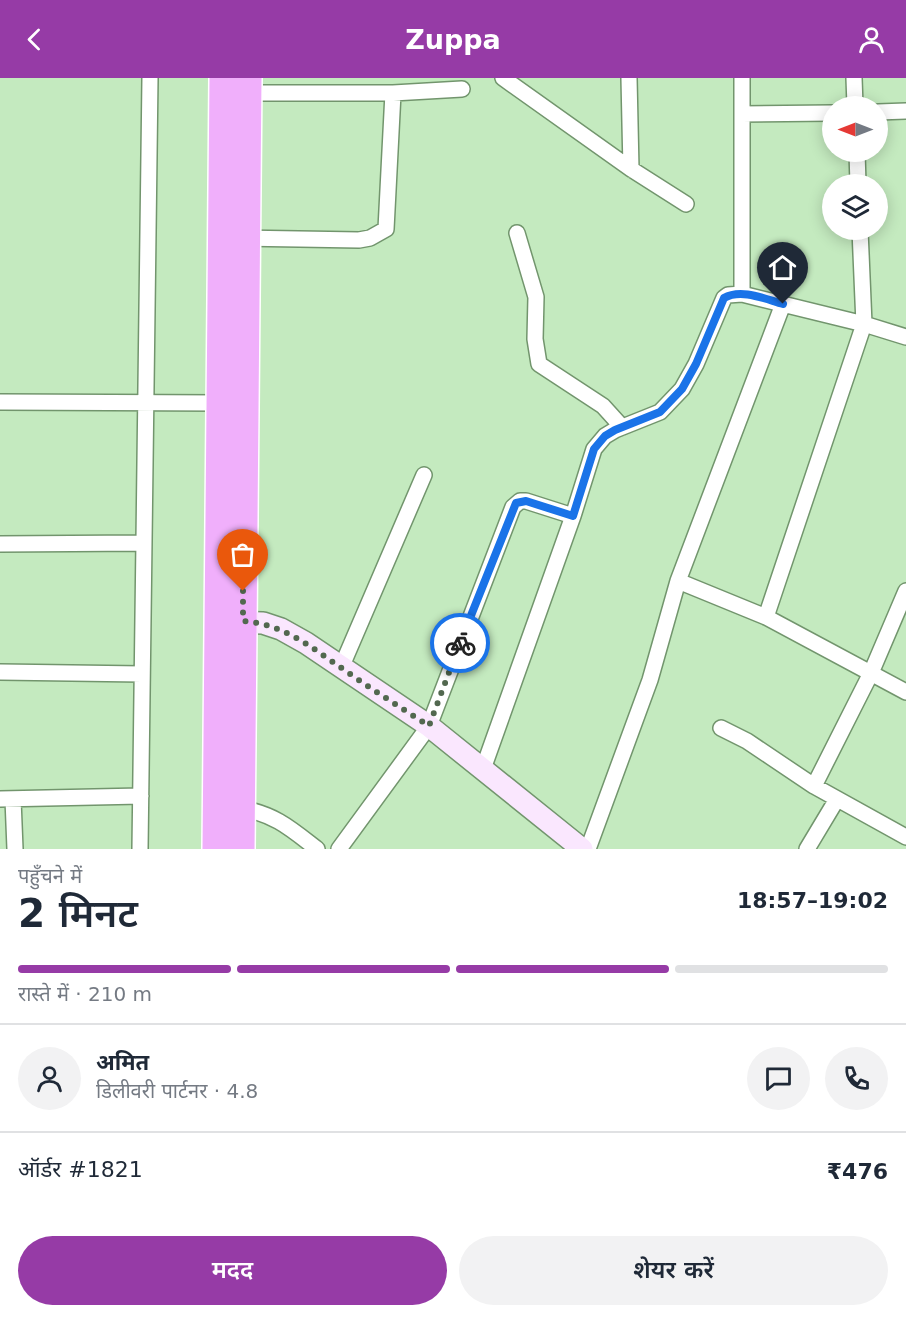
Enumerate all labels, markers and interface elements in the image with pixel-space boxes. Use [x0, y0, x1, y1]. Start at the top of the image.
icon: back [18, 23, 51, 56]
icon: person [855, 23, 888, 56]
text: Zuppa [405, 24, 501, 55]
north arrow [822, 96, 888, 162]
map controls [822, 96, 888, 240]
button: layers [822, 174, 888, 240]
pin [757, 242, 808, 304]
icon: home [766, 251, 799, 284]
pin [217, 529, 268, 591]
icon: bag [226, 538, 259, 571]
courier [430, 613, 490, 673]
icon: bike [444, 627, 477, 660]
text: पहुँचने में [18, 864, 82, 888]
text: 18:57–19:02 [737, 888, 888, 913]
text: 2 मिनट [18, 891, 138, 936]
text: रास्ते में · 210 m [18, 982, 152, 1006]
button: person [18, 1047, 81, 1110]
button: chat [747, 1047, 810, 1110]
button: phone [825, 1047, 888, 1110]
text: अमित [96, 1050, 149, 1075]
text: डिलीवरी पार्टनर · 4.8 [96, 1079, 258, 1103]
text: ऑर्डर #1821 [18, 1157, 143, 1182]
text: ₹476 [827, 1159, 888, 1184]
button: मदद [18, 1236, 447, 1305]
button: शेयर करें [459, 1236, 888, 1305]

